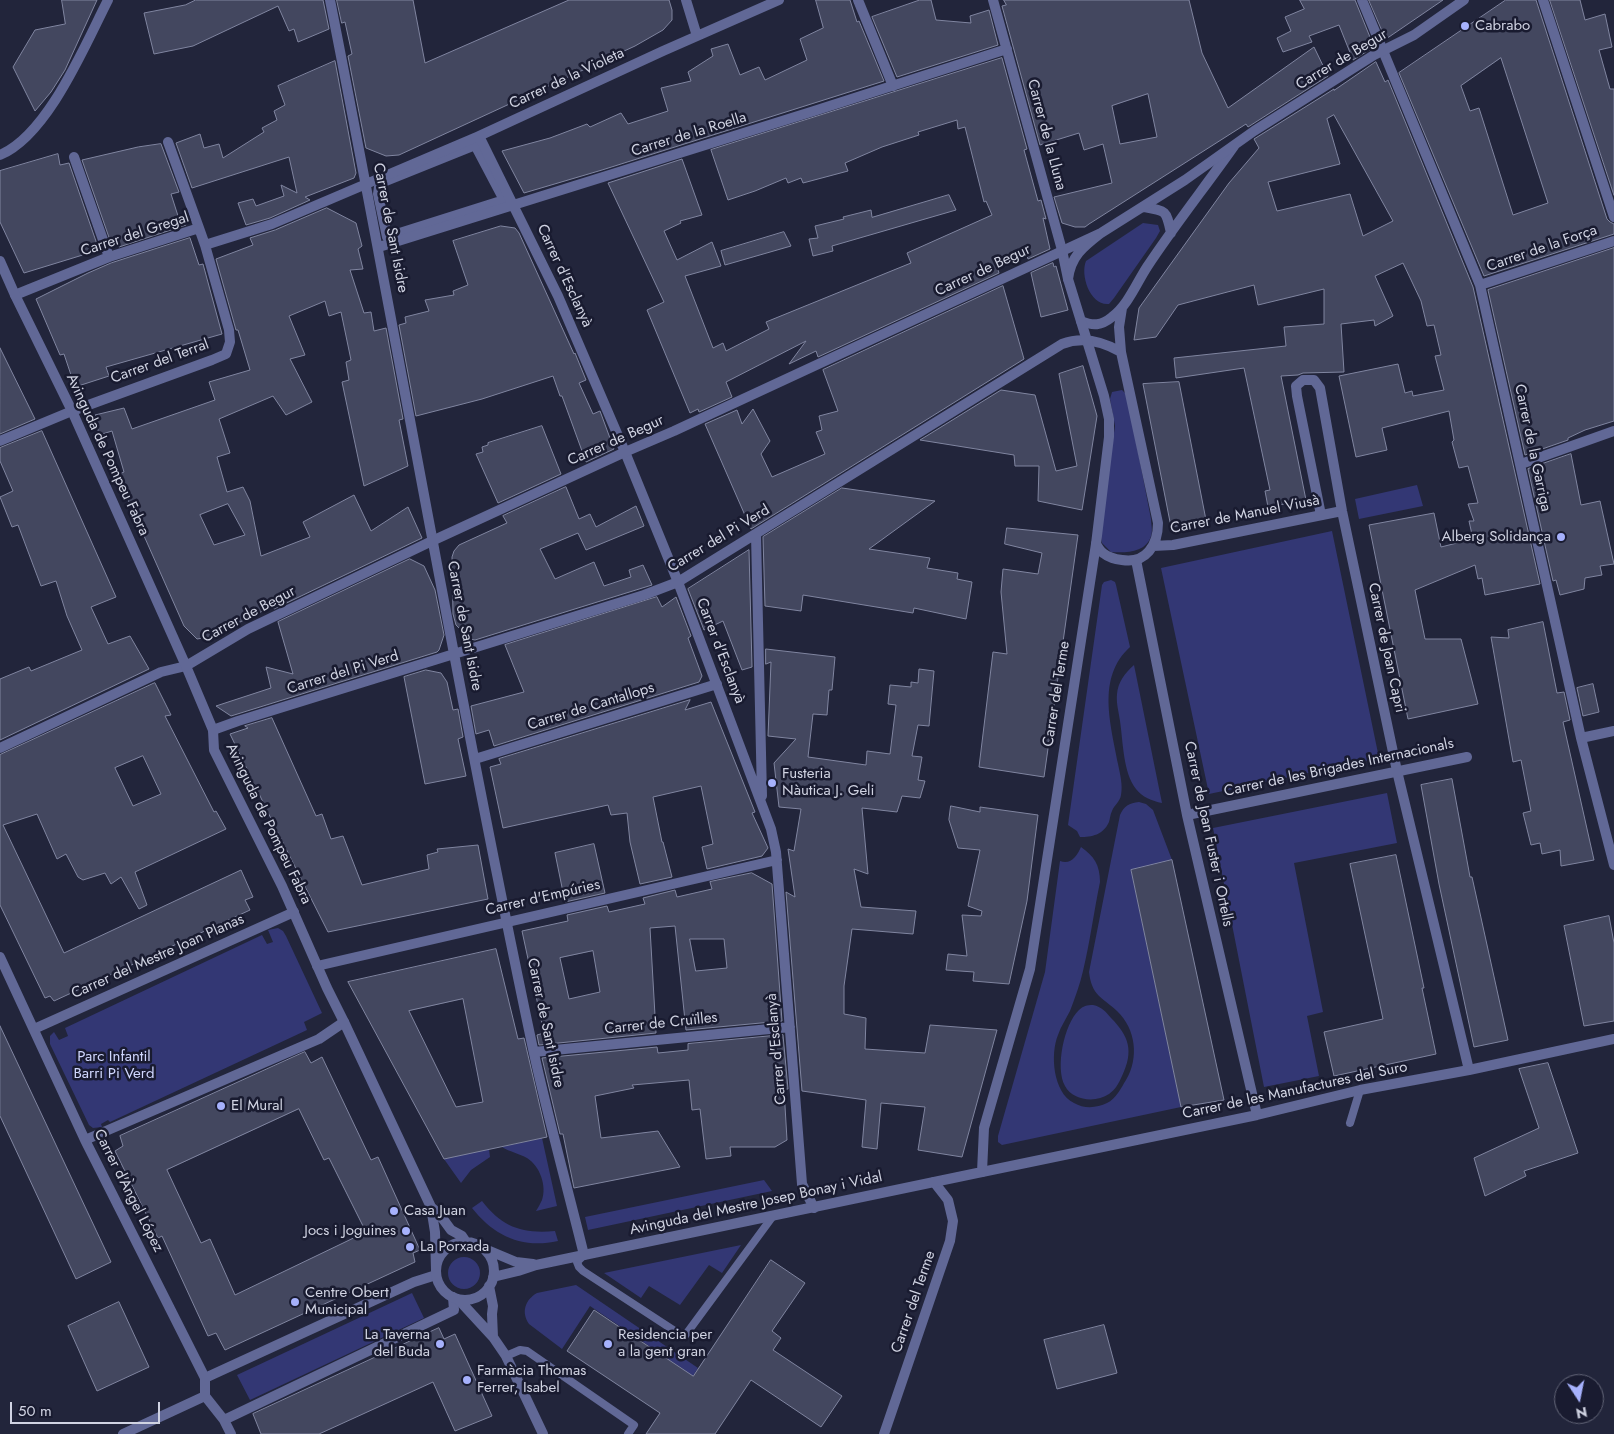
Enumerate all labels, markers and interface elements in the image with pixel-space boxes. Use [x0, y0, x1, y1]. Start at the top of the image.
place label: Cabrabo [1475, 17, 1530, 35]
marker: Cabrabo [1459, 20, 1471, 32]
street label: Carrer de Begur [1293, 26, 1391, 94]
street label: Carrer de la Violeta [507, 44, 627, 114]
street label: Carrer de la Lluna [1023, 78, 1069, 192]
street label: Carrer de la Roella [629, 109, 749, 161]
street label: Carrer de Sant Isidre [369, 162, 411, 294]
street label: Carrer del Gregal [79, 209, 191, 261]
street label: Carrer d'Esclanyà [532, 222, 596, 330]
street label: Carrer de la Força [1485, 222, 1599, 276]
street label: Carrer de Begur [932, 241, 1034, 301]
street label: Carrer del Terral [108, 336, 212, 388]
street label: Avinguda de Pompeu Fabra [62, 371, 152, 539]
street label: Carrer de la Garriga [1510, 383, 1554, 513]
street label: Carrer de Begur [565, 412, 667, 470]
street label: Carrer de Manuel Viusà [1169, 492, 1321, 538]
street label: Carrer del Pi Verd [665, 501, 773, 577]
place label: Alberg Solidança [1442, 528, 1551, 546]
marker: Alberg Solidança [1555, 531, 1567, 543]
street label: Carrer de Sant Isidre [443, 560, 485, 692]
street label: Carrer de Joan Capri [1363, 581, 1409, 715]
street label: Carrer de Begur [199, 583, 299, 647]
street label: Carrer d'Esclanyà [692, 596, 748, 706]
street label: Carrer del Terme [1040, 640, 1074, 748]
street label: Carrer del Pi Verd [285, 647, 401, 699]
street label: Carrer de Cantallops [525, 679, 657, 735]
street label: Carrer de les Brigades Internacionals [1223, 735, 1455, 801]
street label: Carrer de Joan Fuster i Ortells [1180, 740, 1236, 928]
street label: Avinguda de Pompeu Fabra [221, 741, 315, 907]
place label: Fusteria Nàutica J. Geli [782, 765, 874, 800]
marker: Fusteria Nàutica J. Geli [766, 777, 778, 789]
street label: Carrer d'Empúries [484, 876, 602, 920]
street label: Carrer del Mestre Joan Planas [69, 911, 247, 1003]
street label: Carrer de Sant Isidre [522, 957, 568, 1089]
street label: Carrer d'Esclanyà [763, 993, 791, 1105]
street label: Carrer de Cruïlles [604, 1009, 718, 1039]
park label: Parc Infantil Barri Pi Verd [73, 1048, 155, 1083]
street label: Carrer de les Manufactures del Suro [1181, 1058, 1409, 1124]
place label: El Mural [231, 1097, 283, 1115]
marker: El Mural [215, 1100, 227, 1112]
street label: Carrer d'Àngel López [89, 1127, 167, 1255]
street label: Avinguda del Mestre Josep Bonay i Vidal [628, 1168, 884, 1240]
place label: Casa Juan [404, 1202, 466, 1220]
marker: Casa Juan [388, 1205, 400, 1217]
place label: Jocs i Joguines [304, 1222, 396, 1240]
marker: Jocs i Joguines [400, 1225, 412, 1237]
place label: La Porxada [420, 1238, 489, 1256]
marker: La Porxada [404, 1241, 416, 1253]
street label: Carrer del Terme [888, 1249, 940, 1355]
place label: Centre Obert Municipal [305, 1284, 388, 1319]
marker: Centre Obert Municipal [289, 1296, 301, 1308]
place label: La Taverna del Buda [365, 1326, 430, 1361]
place label: Residencia per a la gent gran [618, 1326, 712, 1361]
marker: La Taverna del Buda [434, 1338, 446, 1350]
marker: Residencia per a la gent gran [602, 1338, 614, 1350]
place label: Farmàcia Thomas Ferrer, Isabel [477, 1362, 586, 1397]
marker: Farmàcia Thomas Ferrer, Isabel [461, 1374, 473, 1386]
north arrow [1554, 1374, 1604, 1424]
scale bar [12, 1392, 162, 1424]
text: 50 m [18, 1400, 52, 1422]
text: N [1574, 1402, 1589, 1424]

